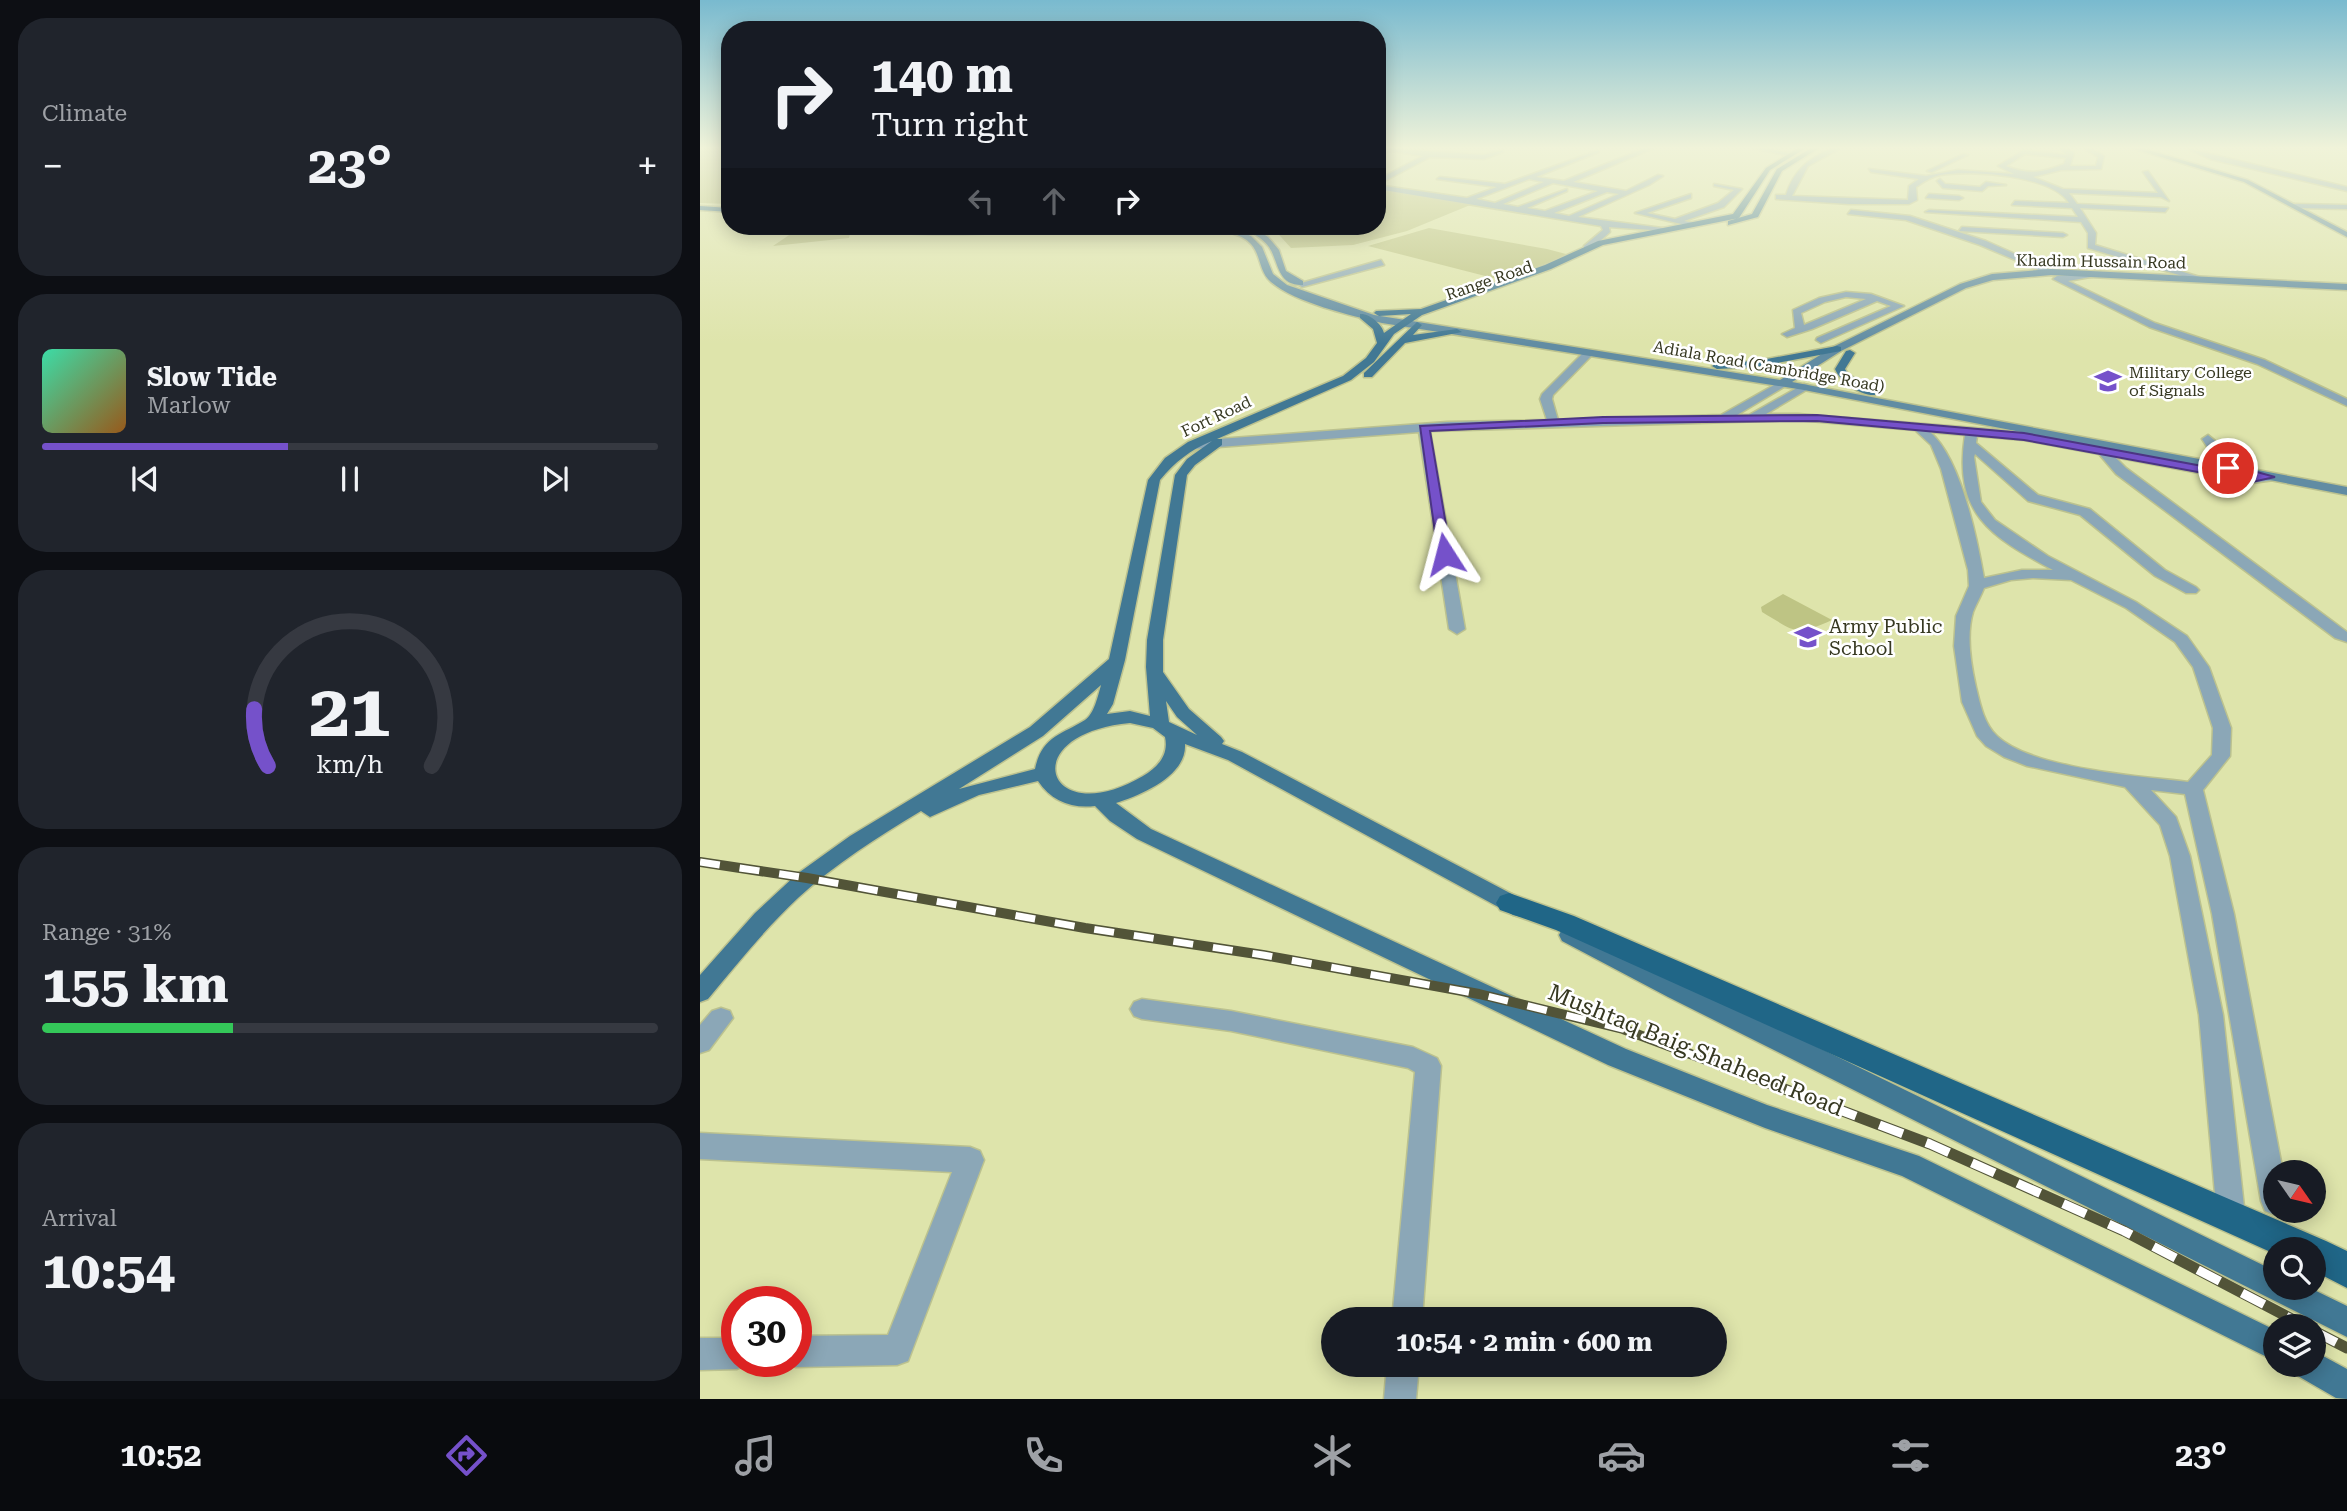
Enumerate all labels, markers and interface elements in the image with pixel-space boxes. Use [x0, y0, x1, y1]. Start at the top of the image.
text: 140 m [871, 47, 1013, 104]
icon: right [756, 49, 847, 140]
text: Climate [42, 100, 127, 127]
text: Turn right [871, 106, 1028, 144]
text: 23° [308, 135, 392, 196]
text: − [42, 144, 63, 188]
text: + [637, 144, 658, 188]
icon: left [962, 182, 1000, 220]
icon: ahead [1035, 182, 1073, 220]
icon: right [1108, 182, 1146, 220]
street label: Khadim Hussain Road [2016, 251, 2186, 272]
street label: Range Road [1443, 257, 1535, 304]
street label: Adiala Road (Cambridge Road) [1652, 337, 1886, 396]
text: Slow Tide [147, 362, 277, 392]
place label: Military College of Signals [2129, 363, 2252, 400]
school or university icon: Military College of Signals [2093, 366, 2123, 396]
text: Marlow [147, 392, 230, 419]
street label: Fort Road [1178, 392, 1254, 441]
pin [2198, 438, 2258, 498]
icon: arrive [2209, 449, 2247, 487]
icon: previous [126, 460, 164, 498]
icon: pause [331, 460, 369, 498]
icon: next [536, 460, 574, 498]
position arrow [1408, 517, 1482, 591]
place label: Army Public School [1829, 615, 1942, 660]
school or university icon: Army Public School [1793, 622, 1823, 652]
text: 21 [309, 669, 391, 754]
text: km/h [317, 749, 383, 778]
text: Range · 31% [42, 919, 171, 946]
text: 155 km [42, 954, 229, 1015]
street label: Mushtaq Baig Shaheed Road [1544, 979, 1848, 1122]
north arrow [2263, 1160, 2326, 1223]
map controls [2263, 1160, 2326, 1377]
text: Arrival [42, 1205, 117, 1232]
button: search [2263, 1237, 2326, 1300]
text: 10:54 [42, 1240, 175, 1301]
speed limit sign: 30 [721, 1286, 812, 1377]
button: layers [2263, 1314, 2326, 1377]
text: 10:54 · 2 min · 600 m [1396, 1327, 1652, 1357]
icon: directions [442, 1431, 491, 1480]
icon: music [731, 1431, 780, 1480]
icon: phone [1019, 1431, 1068, 1480]
icon: climate [1308, 1431, 1357, 1480]
icon: car [1597, 1431, 1646, 1480]
icon: filters [1886, 1431, 1935, 1480]
text: 10:52 [120, 1436, 202, 1474]
text: 23° [2175, 1436, 2227, 1474]

